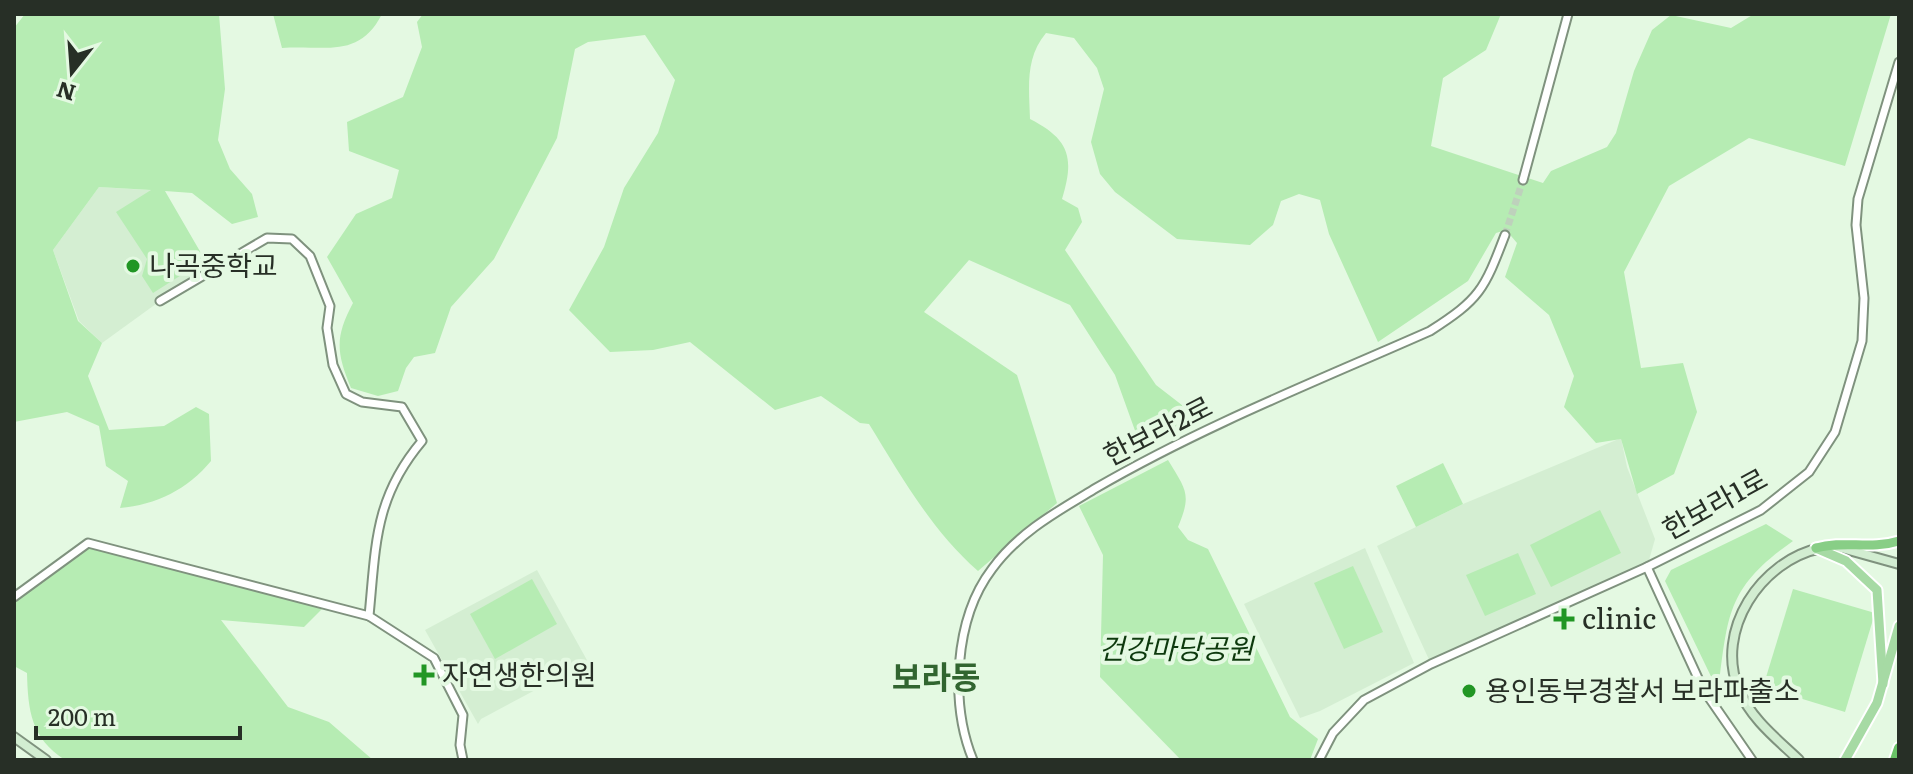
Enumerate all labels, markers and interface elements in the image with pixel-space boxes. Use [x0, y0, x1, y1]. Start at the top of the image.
north arrow [32, 32, 112, 112]
text: N [52, 74, 79, 111]
place label: 나곡중학교 [149, 243, 278, 285]
marker: 나곡중학교 [124, 257, 142, 275]
street label: 한보라2로 [1095, 384, 1219, 475]
street label: 한보라1로 [1654, 456, 1774, 548]
place label: clinic [1582, 596, 1656, 638]
marker: clinic [1553, 608, 1575, 630]
park label: 건강마당공원 [1099, 626, 1256, 668]
district label: 보라동 [892, 651, 980, 699]
place label: 자연생한의원 [442, 652, 597, 694]
marker: 자연생한의원 [413, 664, 435, 686]
place label: 용인동부경찰서 보라파출소 [1485, 668, 1800, 710]
marker: 용인동부경찰서 보라파출소 [1460, 682, 1478, 700]
scale bar [36, 690, 240, 740]
text: 200 m [48, 698, 116, 733]

